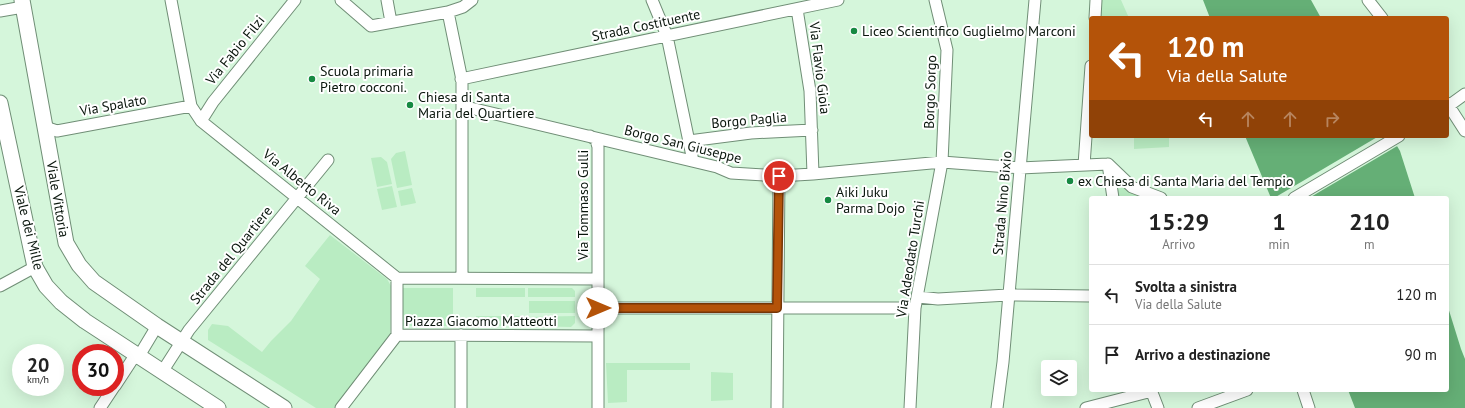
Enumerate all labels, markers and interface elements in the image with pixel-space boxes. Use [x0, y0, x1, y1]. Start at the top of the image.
street label: Strada Costituente [590, 5, 702, 45]
street label: Via Fabio Filzi [201, 12, 268, 89]
street label: Via Flavio Gioia [805, 20, 835, 115]
place label: Liceo Scientifico Guglielmo Marconi [862, 22, 1076, 40]
marker: Liceo Scientifico Guglielmo Marconi [849, 26, 859, 36]
text: 120 m [1167, 28, 1244, 65]
icon: left [1101, 32, 1153, 84]
street label: Borgo Sorgo [920, 55, 940, 129]
place label: Scuola primaria Pietro cocconi. [320, 62, 413, 96]
text: Via della Salute [1167, 64, 1287, 87]
marker: Scuola primaria Pietro cocconi. [307, 74, 317, 84]
place label: Chiesa di Santa Maria del Quartiere [418, 88, 534, 122]
street label: Via Spalato [77, 90, 148, 120]
marker: Chiesa di Santa Maria del Quartiere [405, 100, 415, 110]
street label: Borgo Paglia [710, 108, 788, 132]
icon: left [1195, 108, 1217, 130]
icon: ahead [1237, 108, 1259, 130]
icon: ahead [1279, 108, 1301, 130]
icon: right [1321, 108, 1343, 130]
street label: Borgo San Giuseppe [623, 121, 743, 167]
street label: Via Alberto Riva [258, 144, 345, 219]
street label: Via Tommaso Gulli [574, 150, 592, 261]
street label: Strada Nino Bixio [988, 150, 1016, 256]
street label: Viale Vittoria [42, 158, 74, 239]
pin [762, 159, 796, 193]
icon: arrive [768, 165, 790, 187]
place label: ex Chiesa di Santa Maria del Tempio [1078, 172, 1293, 190]
marker: ex Chiesa di Santa Maria del Tempio [1065, 176, 1075, 186]
street label: Viale dei Mille [10, 183, 48, 272]
place label: Aiki Juku Parma Dojo [836, 183, 905, 217]
marker: Aiki Juku Parma Dojo [823, 195, 833, 205]
street label: Via Adeodato Turchi [892, 199, 928, 320]
street label: Strada del Quartiere [186, 202, 276, 308]
text: 15:29 [1148, 206, 1209, 237]
text: 1 [1272, 206, 1286, 237]
text: 210 [1349, 206, 1390, 237]
text: Arrivo [1162, 236, 1195, 253]
text: min [1268, 236, 1290, 253]
text: m [1364, 236, 1375, 253]
text: Svolta a sinistra [1135, 277, 1237, 296]
icon: left [1101, 284, 1123, 306]
text: 120 m [1396, 285, 1437, 304]
position arrow [577, 287, 619, 329]
text: Via della Salute [1135, 296, 1222, 313]
street label: Piazza Giacomo Matteotti [405, 312, 557, 330]
speed limit sign: 30 [72, 344, 124, 396]
icon: arrive [1101, 344, 1123, 366]
text: Arrivo a destinazione [1135, 345, 1270, 364]
text: 90 m [1404, 345, 1437, 364]
text: 20 [27, 352, 49, 378]
map controls [1041, 360, 1077, 396]
button: layers [1041, 360, 1077, 396]
text: km/h [27, 373, 49, 386]

